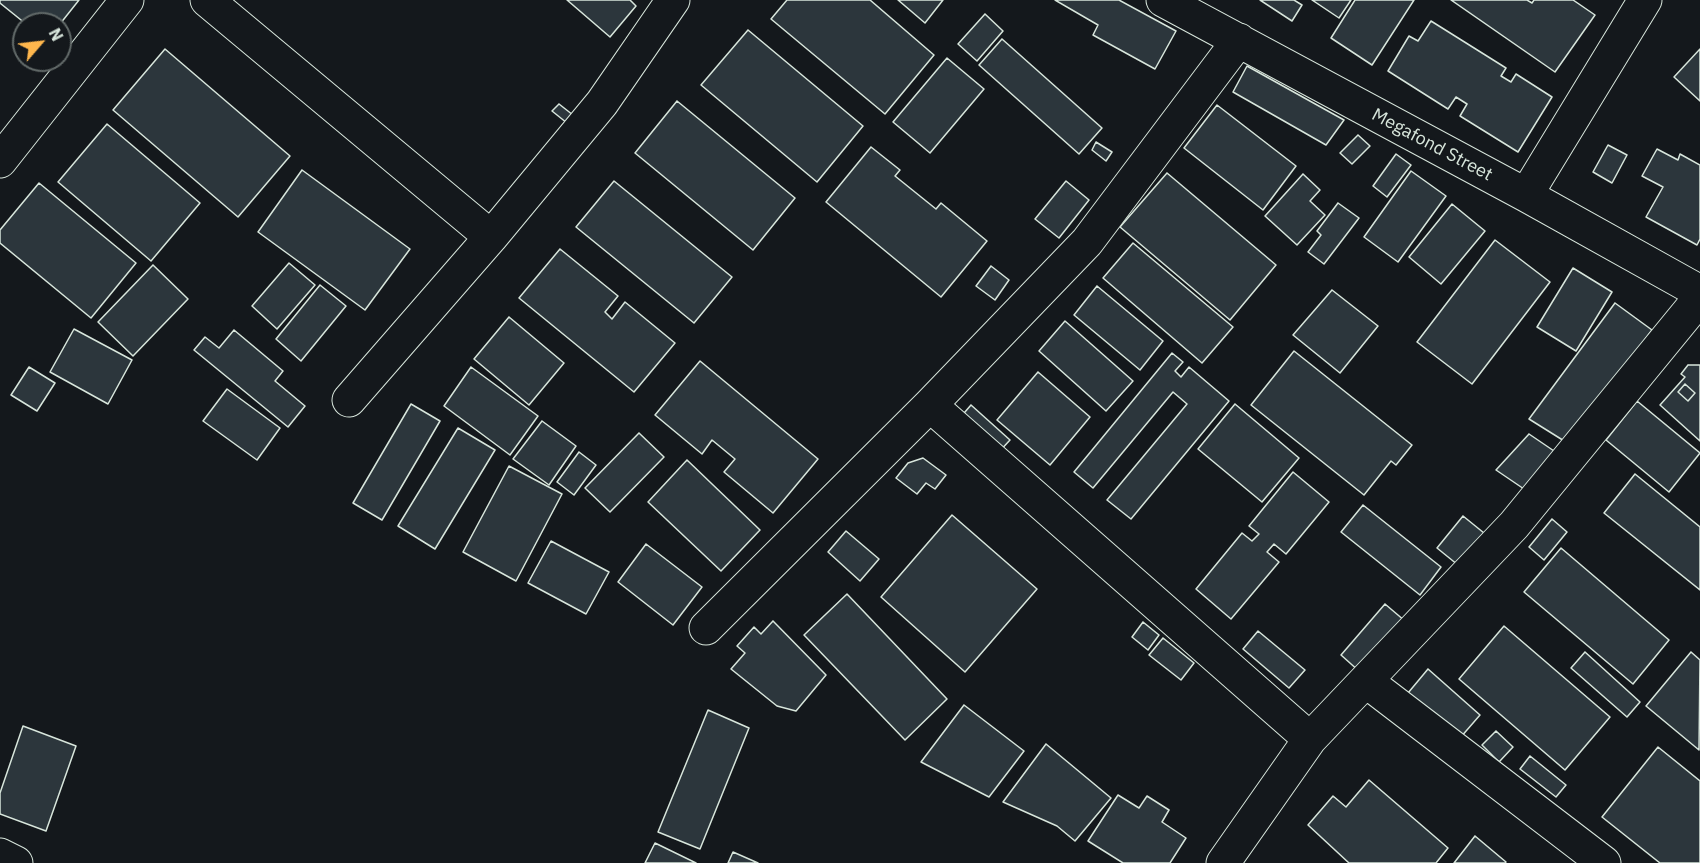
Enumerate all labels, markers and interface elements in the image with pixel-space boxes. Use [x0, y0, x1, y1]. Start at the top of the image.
north arrow [12, 12, 72, 72]
text: N [45, 25, 68, 44]
street label: Megafond Street [1368, 104, 1496, 186]

